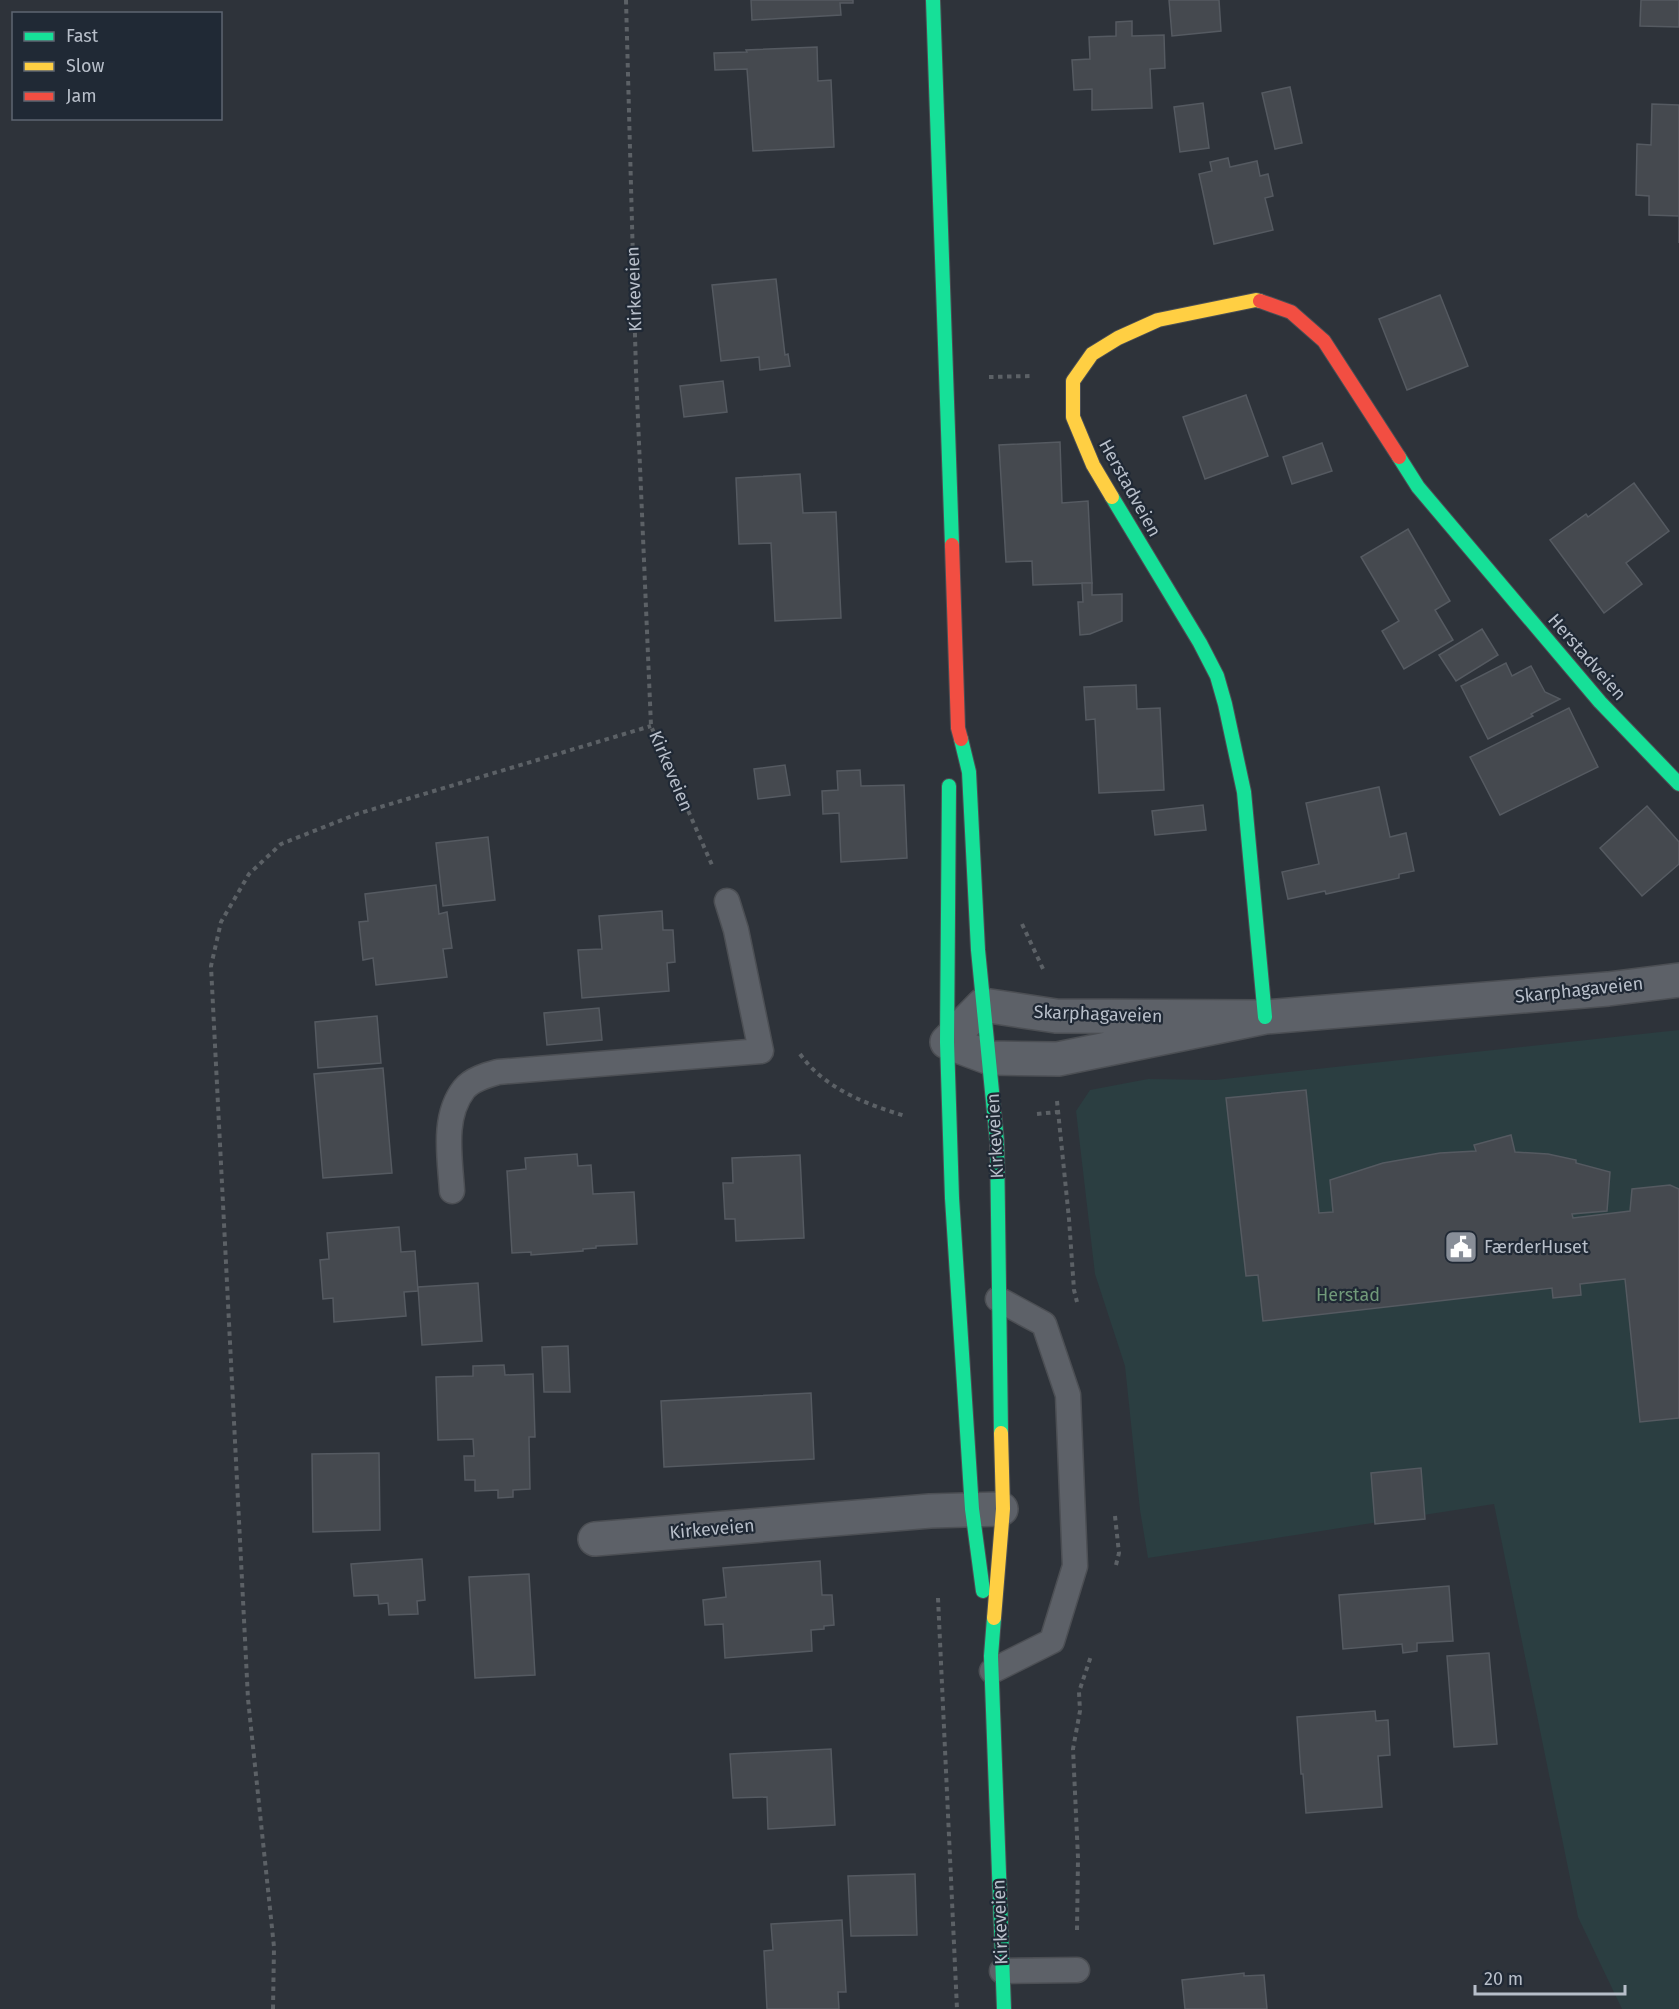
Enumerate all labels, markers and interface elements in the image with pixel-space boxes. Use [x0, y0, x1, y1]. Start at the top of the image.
legend [12, 12, 222, 120]
text: Fast [66, 25, 99, 47]
text: Slow [66, 55, 105, 77]
text: Jam [66, 85, 97, 107]
street label: Kirkeveien [622, 246, 646, 332]
street label: Herstadveien [1094, 435, 1166, 541]
street label: Herstadveien [1543, 609, 1631, 705]
street label: Kirkeveien [644, 727, 698, 815]
street label: Skarphagaveien [1514, 972, 1644, 1008]
street label: Skarphagaveien [1033, 1001, 1163, 1027]
street label: Kirkeveien [982, 1093, 1008, 1179]
public building icon: FærderHuset [1443, 1229, 1479, 1265]
place label: FærderHuset [1484, 1236, 1589, 1258]
park label: Herstad [1316, 1284, 1380, 1306]
street label: Kirkeveien [668, 1514, 756, 1544]
street label: Kirkeveien [988, 1879, 1012, 1965]
scale bar [1475, 1958, 1625, 1996]
text: 20 m [1484, 1968, 1523, 1990]

